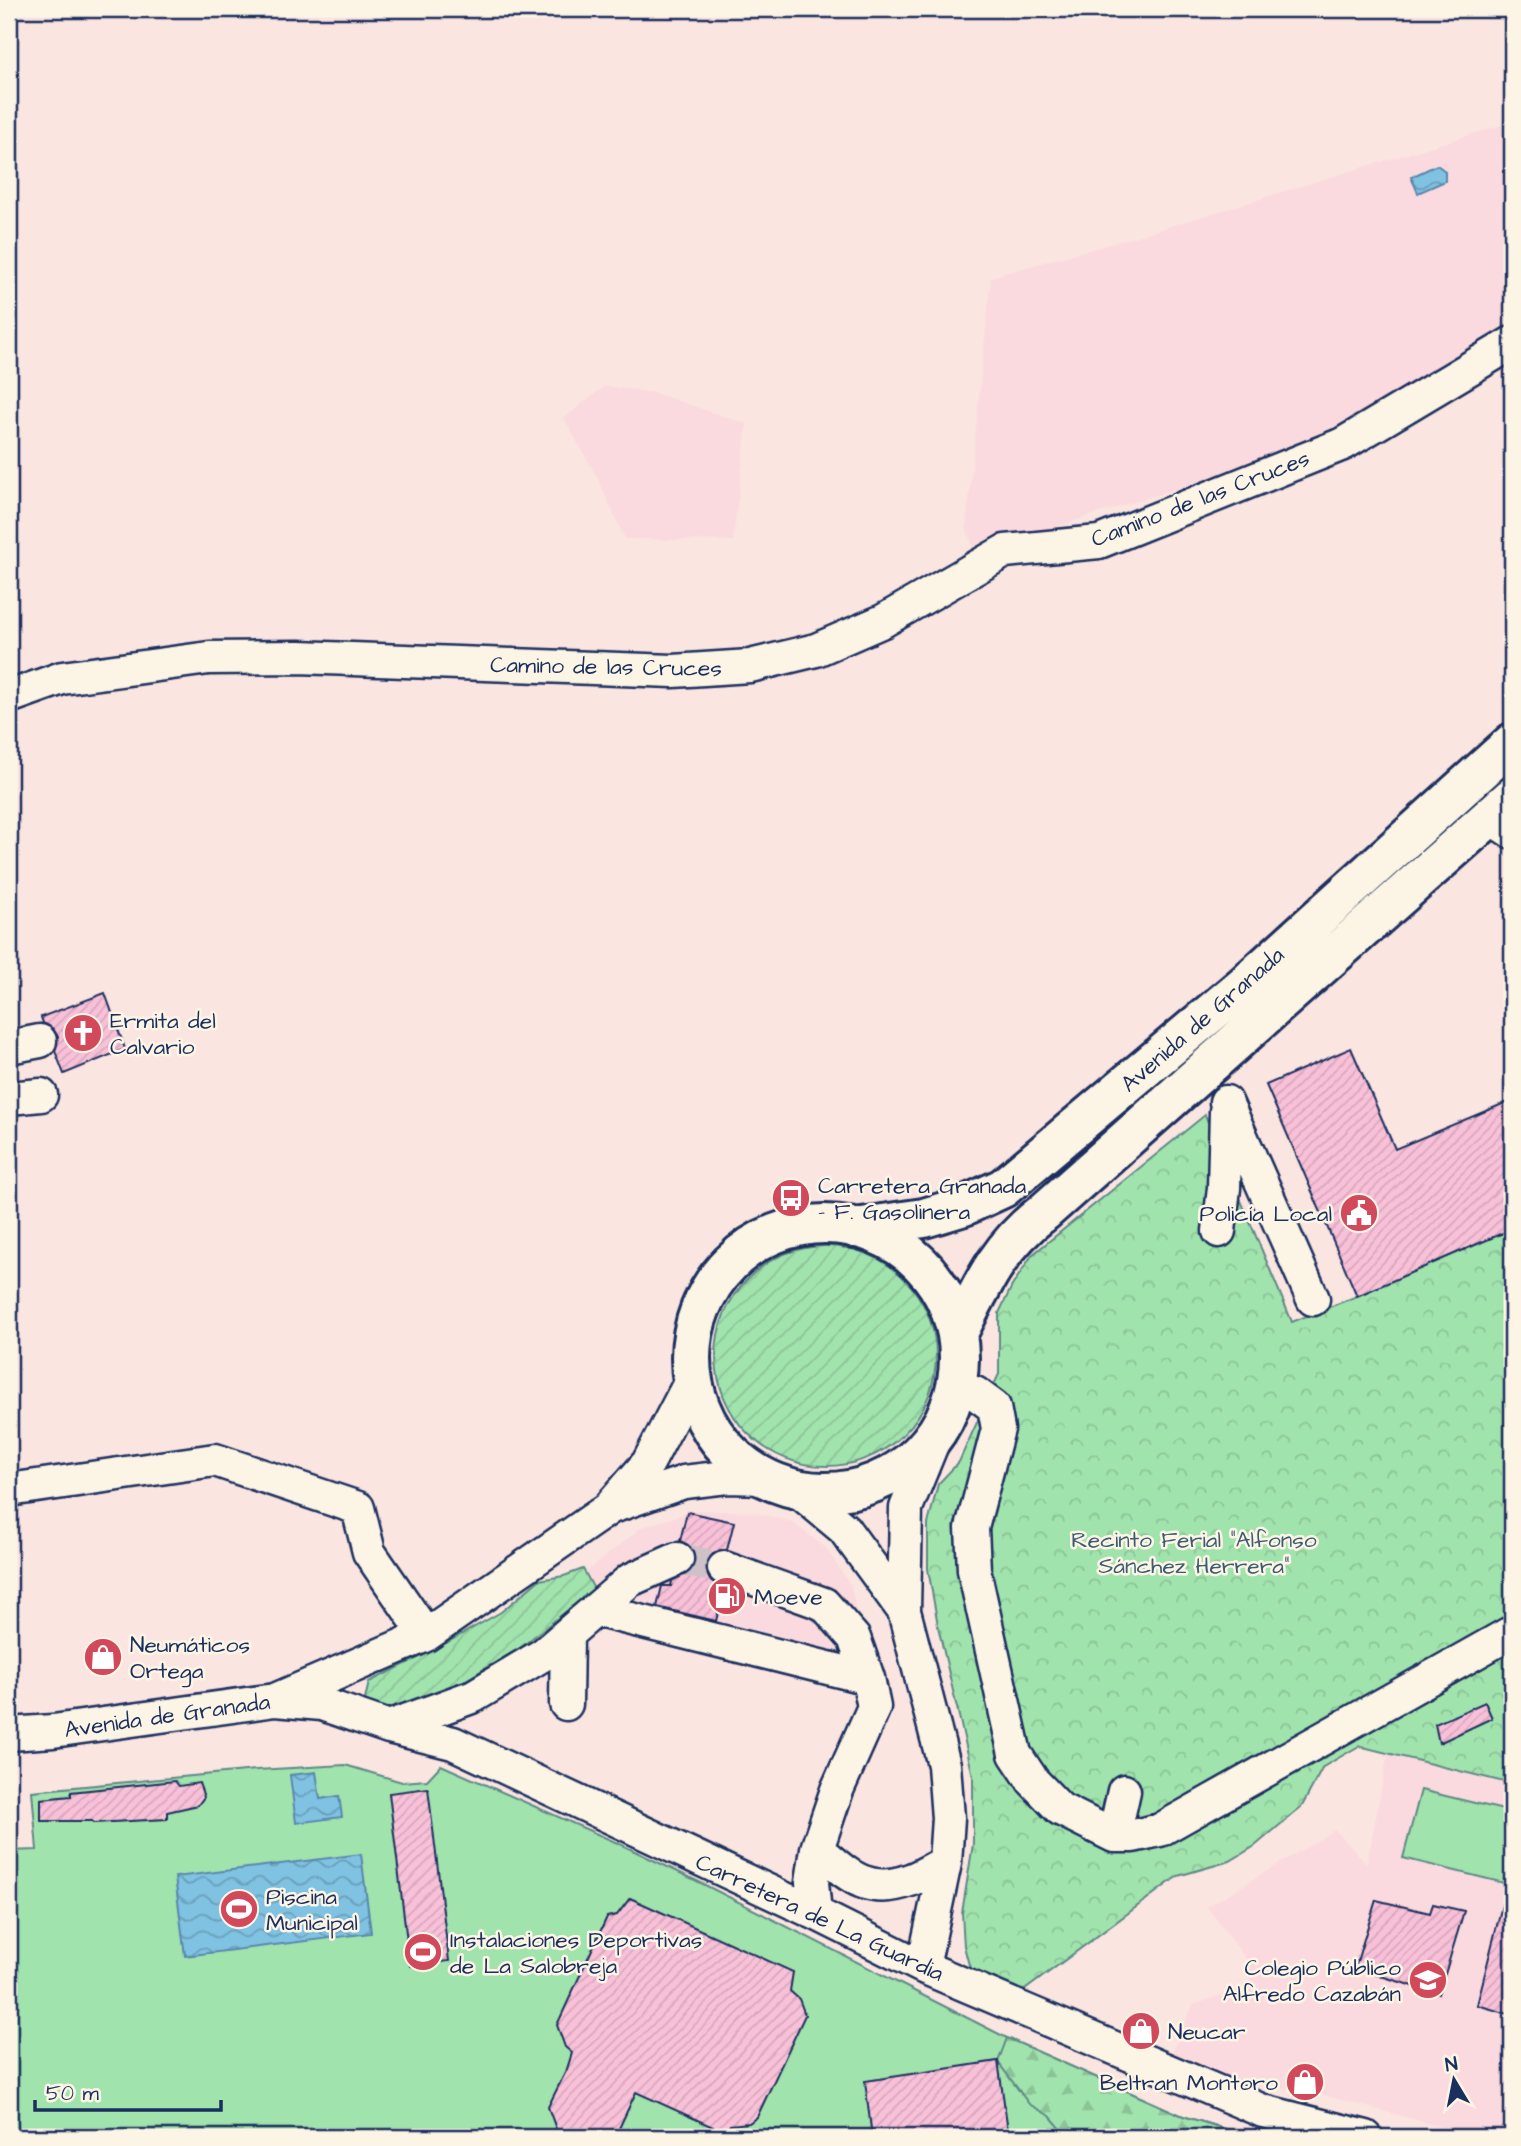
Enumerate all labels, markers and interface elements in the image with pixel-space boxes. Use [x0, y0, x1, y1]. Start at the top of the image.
street label: Camino de las Cruces [1086, 442, 1314, 555]
street label: Camino de las Cruces [490, 649, 722, 685]
street label: Avenida de Granada [1114, 940, 1292, 1100]
place label: Ermita del Calvario [110, 1005, 216, 1063]
church icon: Ermita del Calvario [62, 1012, 104, 1054]
place label: Carretera Granada - F. Gasolinera [818, 1170, 1026, 1228]
bus stop icon: Carretera Granada - F. Gasolinera [770, 1177, 812, 1219]
public building icon: Policía Local [1338, 1192, 1380, 1234]
place label: Policía Local [1200, 1198, 1332, 1230]
park label: Recinto Ferial "Alfonso Sánchez Herrera" [1071, 1524, 1317, 1582]
fuel station icon: Moeve [706, 1575, 748, 1617]
place label: Moeve [754, 1581, 823, 1613]
place label: Neumáticos Ortega [130, 1629, 250, 1688]
shop icon: Neumáticos Ortega [82, 1636, 124, 1678]
street label: Avenida de Granada [62, 1686, 272, 1746]
street label: Carretera de La Guardia [690, 1846, 949, 1990]
place label: Piscina Municipal [266, 1881, 358, 1939]
sports icon: Piscina Municipal [218, 1888, 260, 1930]
place label: Instalaciones Deportivas de La Salobreja [450, 1924, 702, 1982]
sports icon: Instalaciones Deportivas de La Salobreja [402, 1931, 444, 1973]
place label: Colegio Público Alfredo Cazabán [1223, 1952, 1401, 2010]
school or university icon: Colegio Público Alfredo Cazabán [1407, 1959, 1449, 2001]
shop icon: Neucar [1120, 2010, 1162, 2052]
place label: Neucar [1168, 2016, 1246, 2048]
north arrow [1420, 2044, 1490, 2114]
text: N [1443, 2050, 1460, 2079]
shop icon: Beltran Montoro [1284, 2061, 1326, 2103]
place label: Beltran Montoro [1100, 2067, 1278, 2099]
scale bar [35, 2069, 220, 2113]
text: 50 m [46, 2079, 100, 2108]

